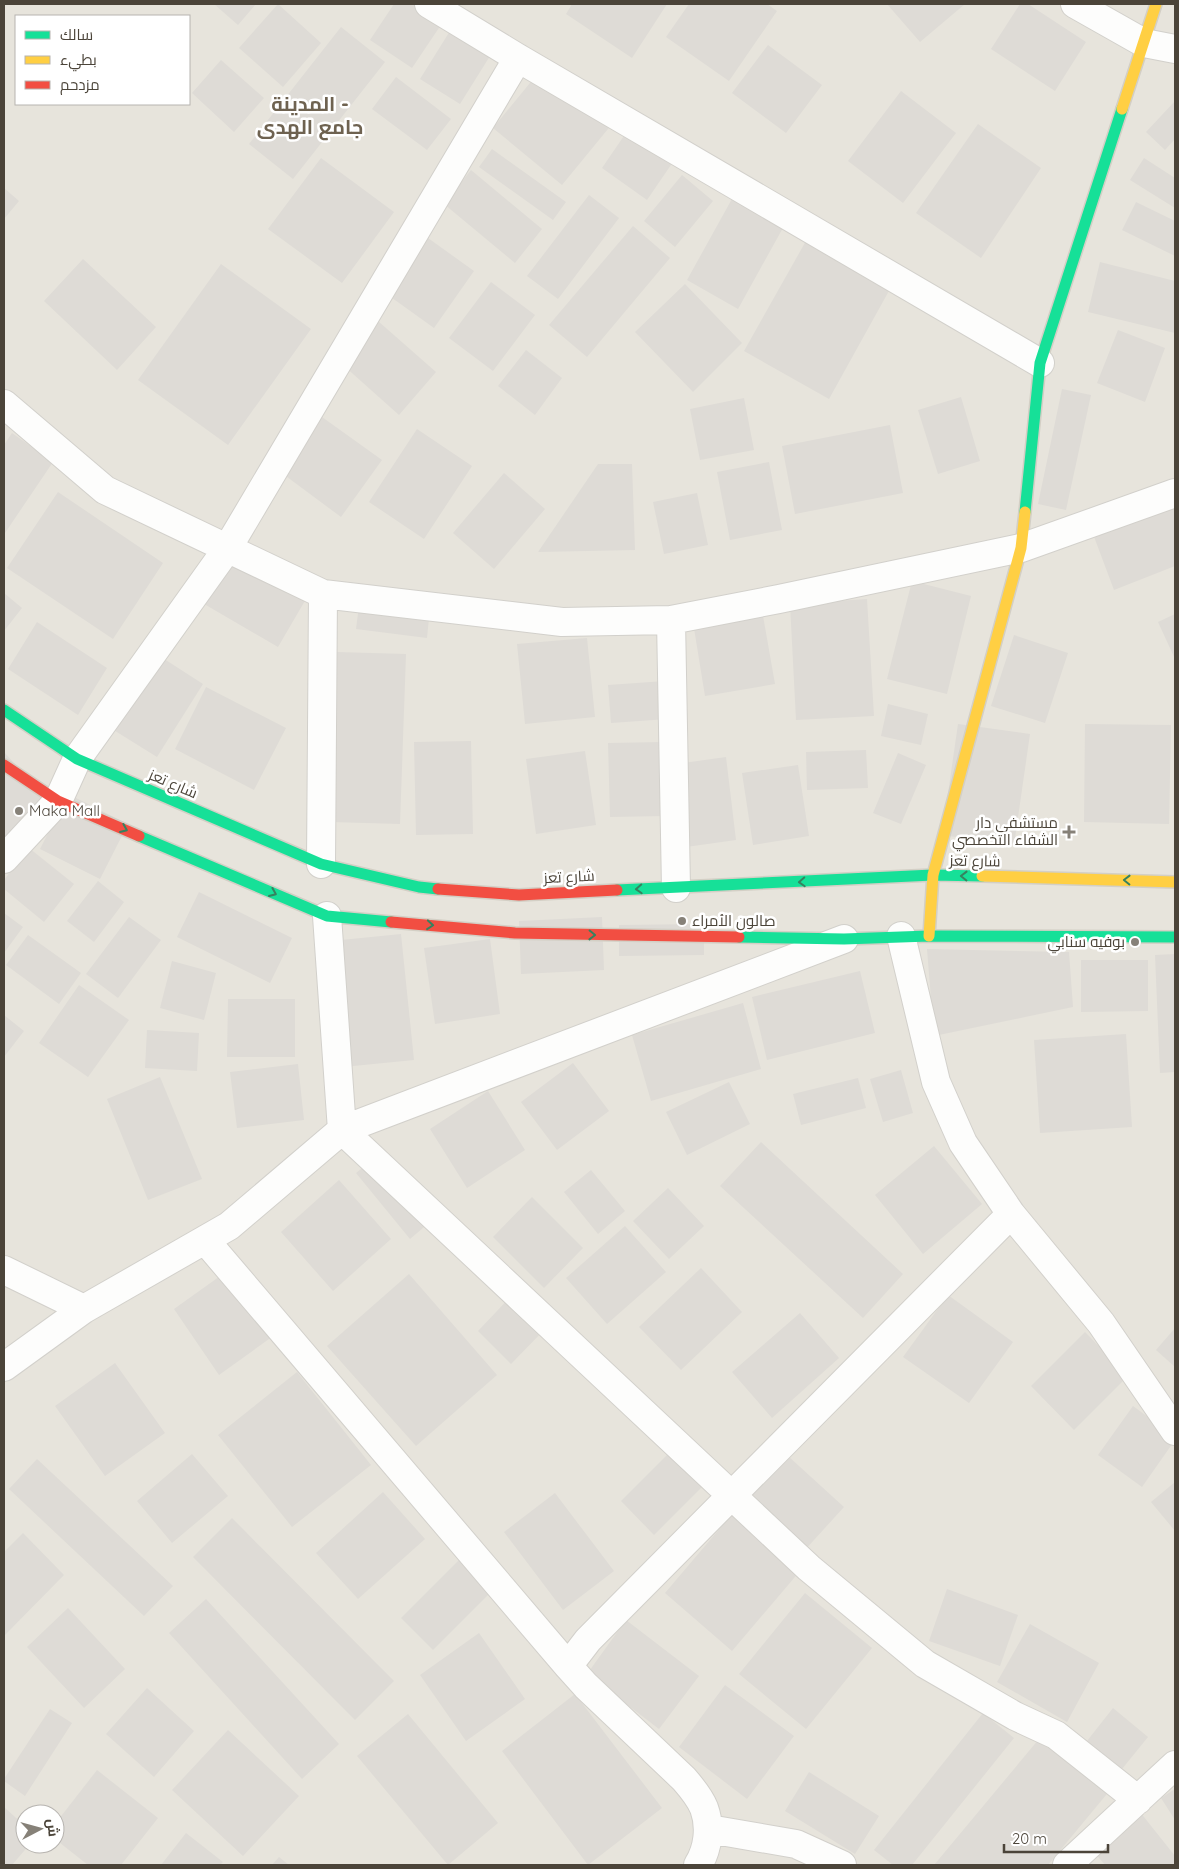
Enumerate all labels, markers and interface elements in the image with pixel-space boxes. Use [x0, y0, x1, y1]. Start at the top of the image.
legend [15, 15, 190, 105]
text: سالك [60, 25, 93, 44]
text: بطيء [60, 50, 97, 72]
text: مزدحم [60, 75, 100, 95]
district label: المدينة - جامع الهدى [257, 91, 363, 141]
street label: شارع تعز [144, 764, 200, 804]
place label: Maka Mall [29, 801, 100, 820]
marker: Maka Mall [13, 805, 25, 817]
place label: مستشفى دار الشفاء التخصصي [952, 813, 1058, 852]
one-way arrow [119, 822, 128, 833]
marker: مستشفى دار الشفاء التخصصي [1062, 825, 1076, 839]
street label: شارع تعز [948, 851, 1001, 872]
street label: شارع تعز [542, 866, 595, 889]
one-way arrow [960, 871, 968, 881]
one-way arrow [1122, 875, 1130, 885]
one-way arrow [797, 876, 805, 887]
one-way arrow [635, 884, 643, 895]
one-way arrow [268, 886, 277, 897]
place label: صالون الأمراء [692, 911, 776, 931]
marker: صالون الأمراء [676, 915, 688, 927]
one-way arrow [427, 920, 435, 931]
one-way arrow [589, 929, 597, 940]
place label: بوفيه سنابي [1048, 932, 1125, 954]
marker: بوفيه سنابي [1129, 936, 1141, 948]
north arrow [15, 1804, 65, 1854]
text: ش [43, 1818, 63, 1838]
scale bar [1004, 1822, 1108, 1854]
text: 20 m [1012, 1829, 1047, 1848]

